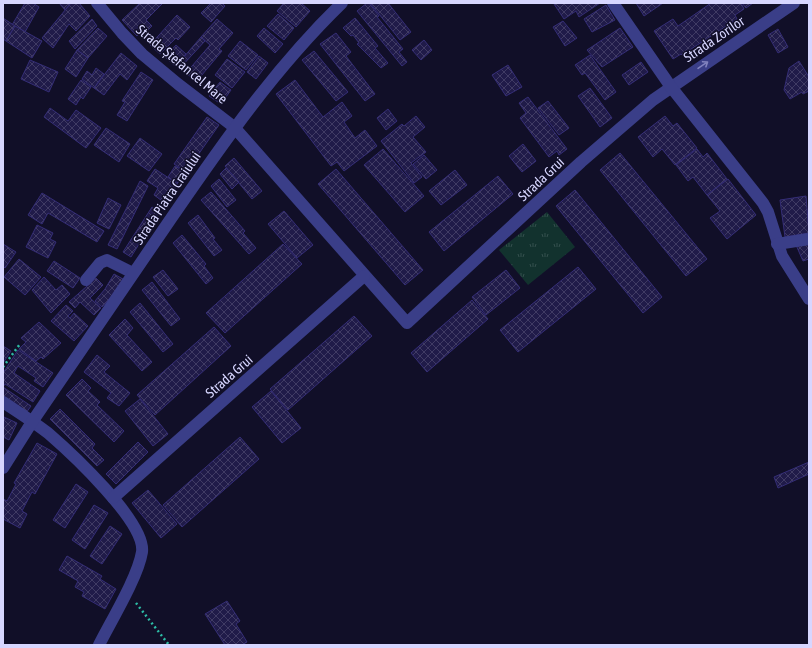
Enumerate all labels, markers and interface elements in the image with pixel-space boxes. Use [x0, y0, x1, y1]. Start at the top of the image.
street label: Strada Zorilor [681, 12, 748, 65]
street label: Strada Ștefan cel Mare [133, 21, 231, 107]
one-way arrow [698, 61, 709, 69]
street label: Strada Piatra Craiului [130, 149, 204, 247]
street label: Strada Grui [515, 154, 567, 204]
street label: Strada Grui [202, 351, 256, 401]

